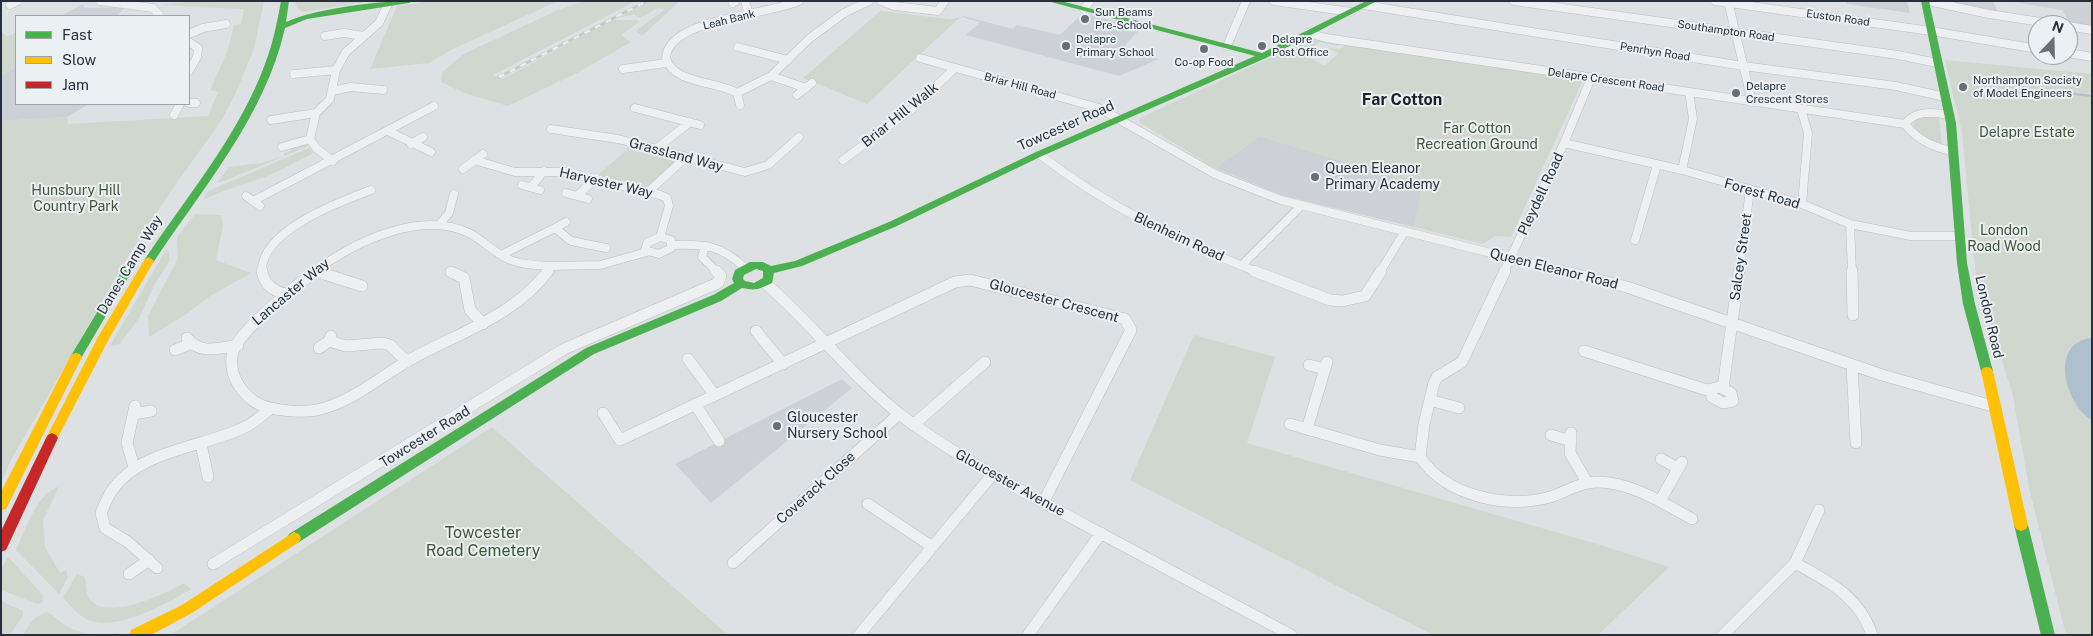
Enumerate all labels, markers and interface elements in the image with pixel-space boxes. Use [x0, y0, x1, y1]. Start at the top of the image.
place label: Sun Beams Pre-School [1095, 6, 1153, 32]
street label: Leah Bank [702, 7, 756, 33]
street label: Euston Road [1805, 7, 1871, 29]
marker: Sun Beams Pre-School [1079, 13, 1091, 25]
legend [15, 15, 190, 105]
north arrow [2028, 15, 2078, 65]
text: N [2050, 17, 2066, 36]
street label: Southampton Road [1677, 18, 1775, 44]
text: Fast [62, 26, 92, 43]
place label: Delapre Primary School [1076, 33, 1154, 59]
place label: Delapre Post Office [1272, 33, 1329, 59]
marker: Delapre Primary School [1060, 40, 1072, 52]
marker: Delapre Post Office [1256, 40, 1268, 52]
street label: Penrhyn Road [1619, 40, 1691, 64]
marker: Co-op Food [1198, 43, 1210, 55]
text: Slow [62, 51, 96, 68]
place label: Co-op Food [1175, 56, 1233, 70]
street label: Delapre Crescent Road [1547, 65, 1665, 95]
street label: Briar Hill Road [983, 70, 1057, 102]
place label: Northampton Society of Model Engineers [1973, 74, 2082, 100]
text: Jam [62, 76, 89, 93]
street label: Briar Hill Walk [858, 79, 942, 151]
place label: Delapre Crescent Stores [1746, 80, 1828, 106]
marker: Northampton Society of Model Engineers [1957, 81, 1969, 93]
marker: Delapre Crescent Stores [1730, 87, 1742, 99]
district label: Far Cotton [1362, 90, 1442, 110]
street label: Towcester Road [1015, 97, 1117, 155]
park label: Far Cotton Recreation Ground [1416, 121, 1538, 154]
park label: Delapre Estate [1979, 125, 2075, 141]
street label: Grassland Way [627, 134, 725, 176]
street label: Pleydell Road [1515, 150, 1567, 238]
place label: Queen Eleanor Primary Academy [1325, 161, 1440, 193]
street label: Harvester Way [558, 164, 654, 202]
marker: Queen Eleanor Primary Academy [1309, 171, 1321, 183]
street label: Forest Road [1722, 175, 1802, 213]
park label: Hunsbury Hill Country Park [31, 183, 121, 216]
street label: Blenheim Road [1131, 209, 1227, 265]
street label: Danes Camp Way [94, 212, 166, 318]
street label: Salcey Street [1727, 212, 1755, 302]
park label: London Road Wood [1967, 223, 2041, 256]
street label: Queen Eleanor Road [1488, 245, 1620, 293]
street label: Lancaster Way [249, 255, 333, 329]
street label: London Road [1971, 274, 2007, 360]
street label: Gloucester Crescent [987, 276, 1121, 326]
street label: Towcester Road [377, 402, 473, 472]
place label: Gloucester Nursery School [787, 410, 888, 442]
marker: Gloucester Nursery School [771, 420, 783, 432]
street label: Gloucester Avenue [952, 446, 1068, 520]
street label: Coverack Close [773, 448, 859, 528]
park label: Towcester Road Cemetery [426, 523, 540, 561]

